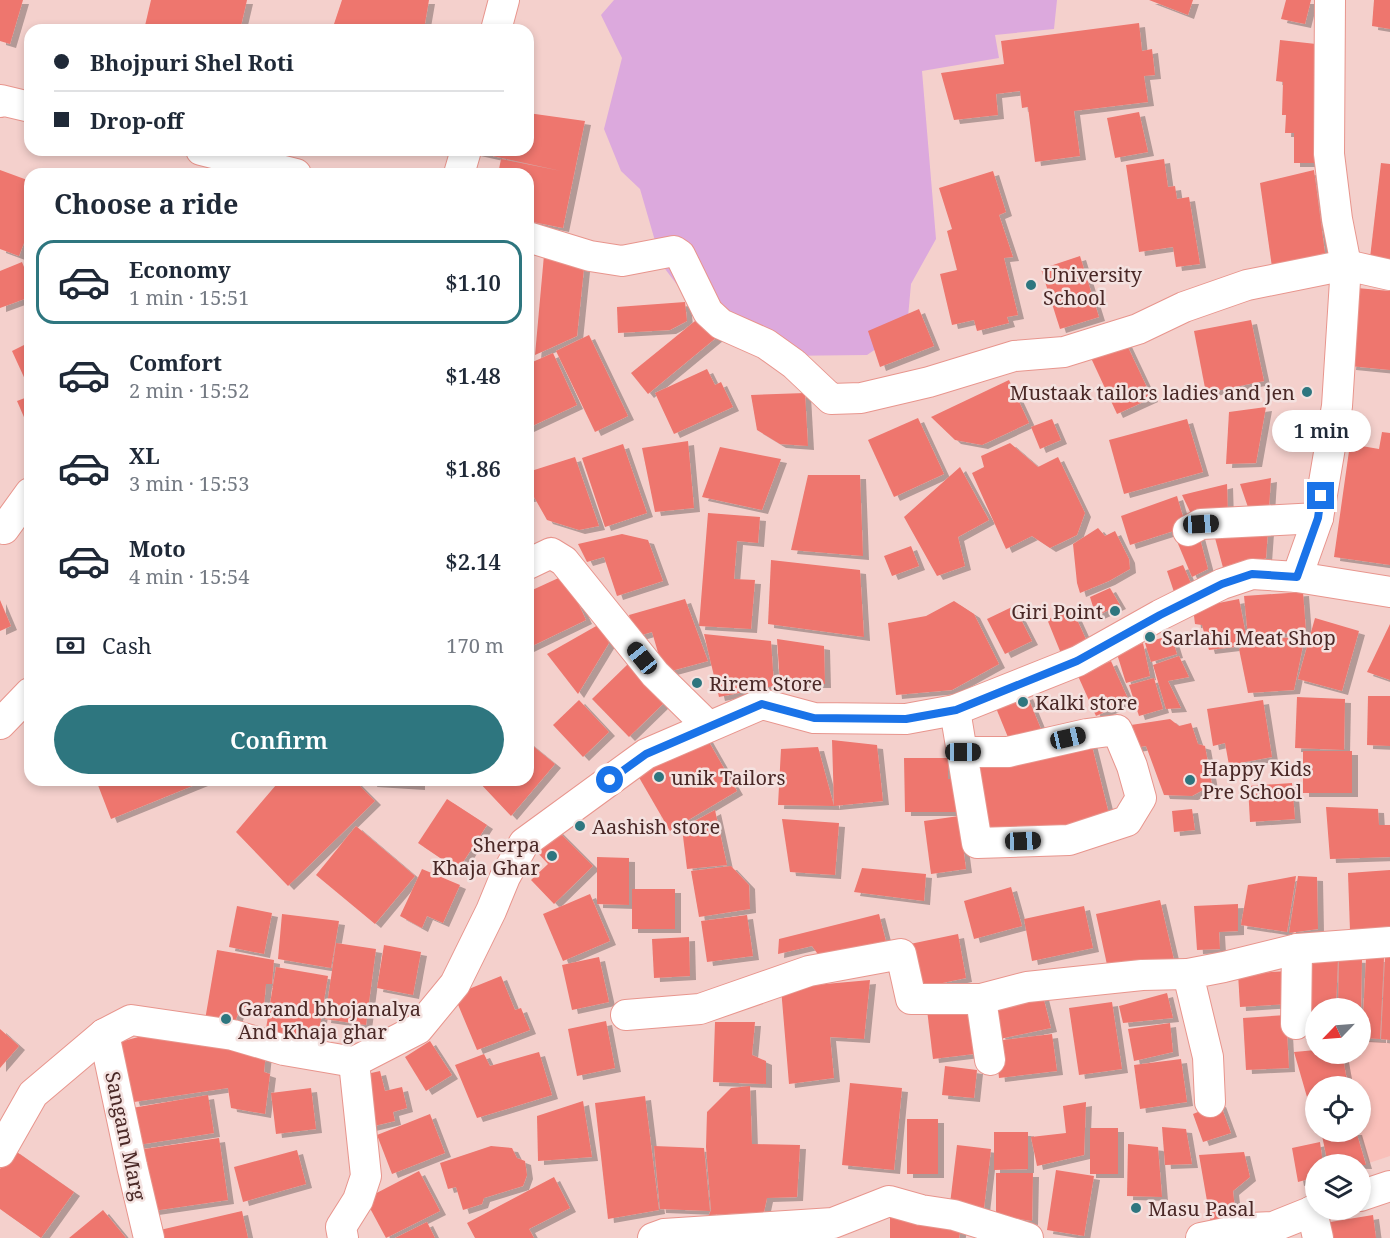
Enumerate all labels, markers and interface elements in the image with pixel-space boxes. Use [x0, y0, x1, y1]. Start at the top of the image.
text: Bhojpuri Shel Roti [90, 47, 294, 77]
text: Drop-off [90, 105, 183, 135]
text: Choose a ride [54, 185, 239, 222]
text: Economy [129, 254, 231, 284]
icon: car [57, 255, 111, 309]
place label: University School [1043, 261, 1143, 311]
text: $1.10 [445, 267, 501, 297]
marker: University School [1024, 278, 1038, 292]
text: 1 min · 15:51 [129, 284, 249, 311]
text: Comfort [129, 347, 222, 377]
icon: car [57, 348, 111, 402]
text: $1.48 [445, 360, 501, 390]
text: 2 min · 15:52 [129, 377, 249, 404]
place label: Mustaak tailors ladies and jen [1010, 379, 1295, 406]
marker: Mustaak tailors ladies and jen [1300, 385, 1314, 399]
callout: 1 min [1272, 409, 1370, 451]
text: 1 min [1294, 417, 1349, 444]
text: XL [129, 440, 160, 470]
icon: car [57, 441, 111, 495]
text: $1.86 [445, 453, 501, 483]
text: 3 min · 15:53 [129, 470, 249, 497]
route end [1307, 482, 1334, 509]
car [1183, 514, 1219, 534]
text: Moto [129, 533, 186, 563]
icon: car [57, 534, 111, 588]
text: $2.14 [445, 546, 501, 576]
text: 4 min · 15:54 [129, 563, 249, 590]
place label: Giri Point [1011, 598, 1103, 625]
marker: Giri Point [1108, 604, 1122, 618]
place label: Sarlahi Meat Shop [1162, 624, 1336, 651]
icon: cash [54, 629, 87, 662]
text: Cash [102, 630, 152, 660]
marker: Sarlahi Meat Shop [1143, 630, 1157, 644]
text: 170 m [446, 632, 504, 659]
car [624, 638, 660, 678]
place label: Rirem Store [709, 670, 822, 697]
marker: Rirem Store [690, 676, 704, 690]
place label: Kalki store [1035, 689, 1137, 716]
marker: Kalki store [1016, 695, 1030, 709]
button: Confirm [54, 705, 504, 774]
car [1048, 725, 1088, 751]
car [945, 743, 981, 761]
place label: Happy Kids Pre School [1202, 755, 1311, 805]
place label: unik Tailors [671, 764, 785, 791]
route start [596, 766, 623, 793]
marker: unik Tailors [652, 770, 666, 784]
marker: Happy Kids Pre School [1183, 773, 1197, 787]
place label: Aashish store [592, 813, 720, 840]
marker: Aashish store [573, 819, 587, 833]
place label: Sherpa Khaja Ghar [432, 831, 541, 881]
car [1005, 831, 1041, 851]
marker: Sherpa Khaja Ghar [545, 849, 559, 863]
place label: Garand bhojanalya And Khaja ghar [238, 995, 421, 1045]
north arrow [1305, 998, 1371, 1064]
map controls [1305, 998, 1371, 1220]
marker: Garand bhojanalya And Khaja ghar [219, 1012, 233, 1026]
street label: Sangam Marg [99, 1069, 153, 1203]
button: locate [1305, 1076, 1371, 1142]
button: layers [1305, 1154, 1371, 1220]
place label: Masu Pasal [1148, 1195, 1255, 1222]
marker: Masu Pasal [1129, 1201, 1143, 1215]

